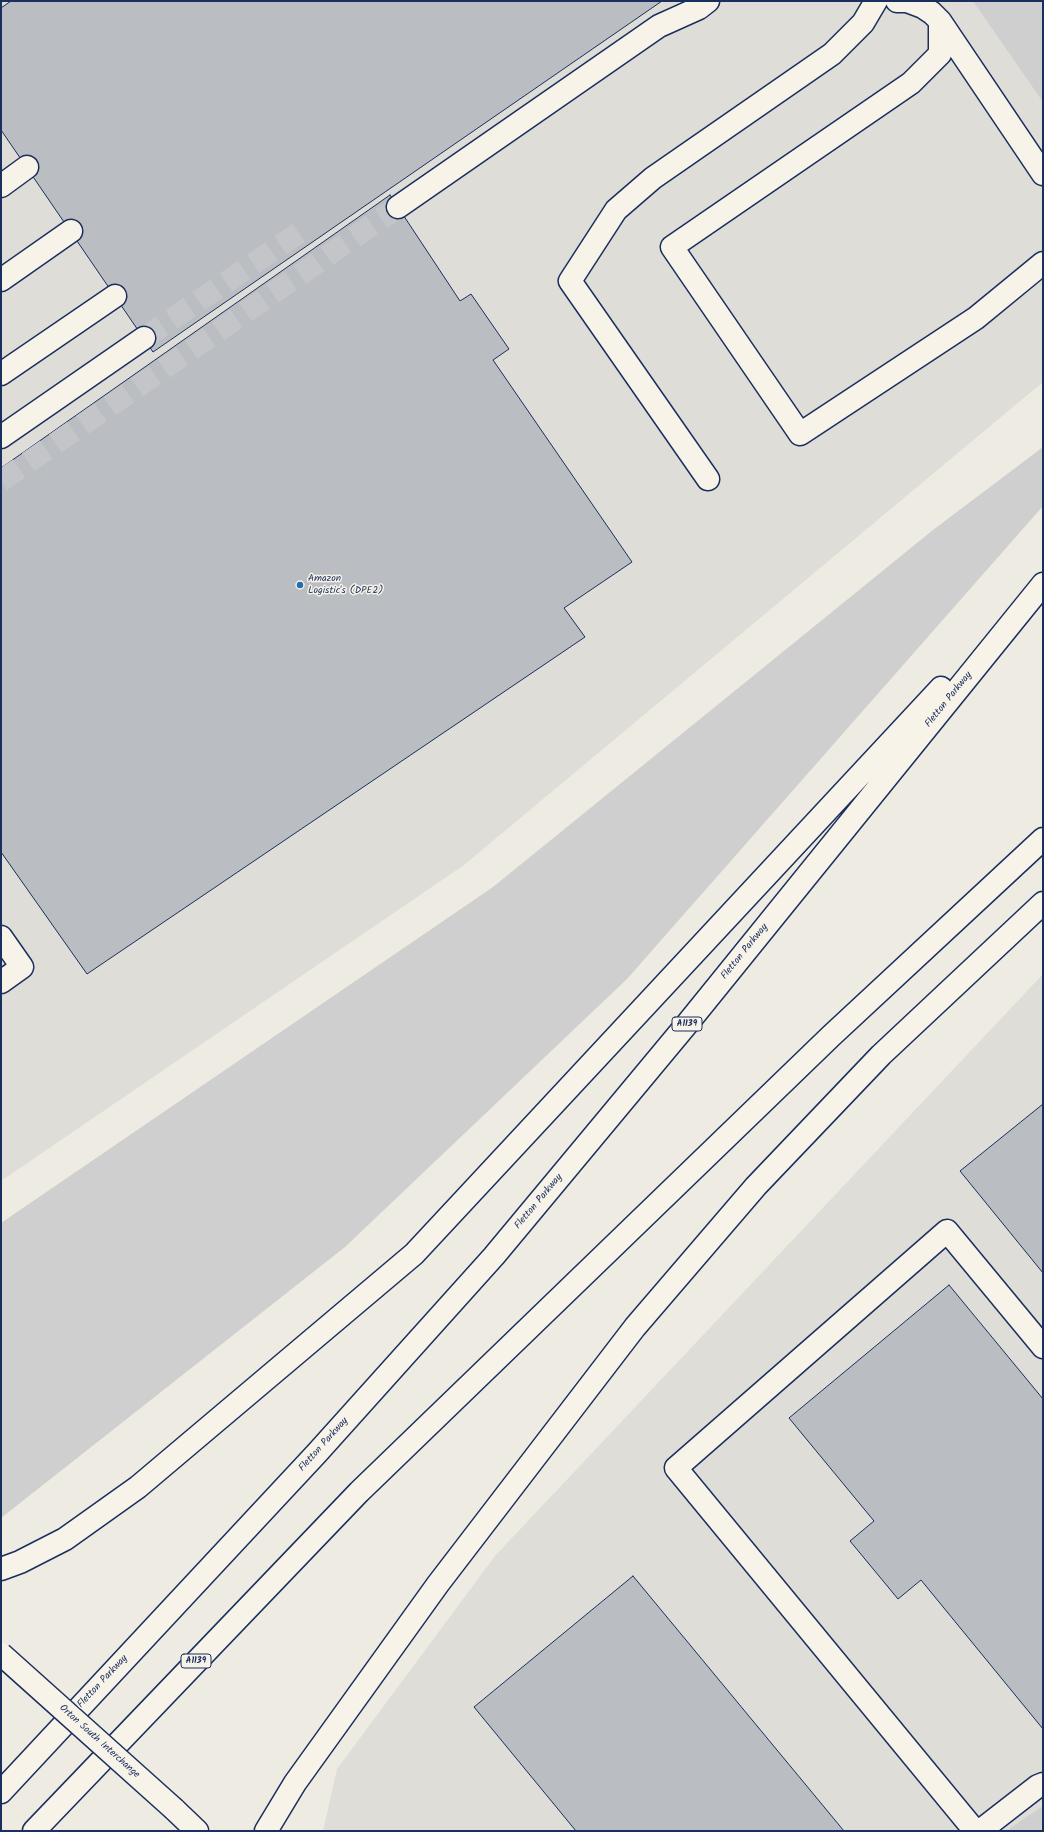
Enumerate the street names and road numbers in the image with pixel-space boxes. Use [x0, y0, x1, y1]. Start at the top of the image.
street label: Fletton Parkway [923, 670, 975, 730]
street label: Fletton Parkway [719, 922, 771, 982]
road number: A1139 [672, 1017, 702, 1031]
street label: Fletton Parkway [513, 1172, 565, 1232]
street label: Fletton Parkway [297, 1416, 351, 1474]
street label: Fletton Parkway [75, 1653, 131, 1711]
road number: A1139 [181, 1654, 211, 1668]
street label: Orton South Interchange [56, 1703, 142, 1781]

